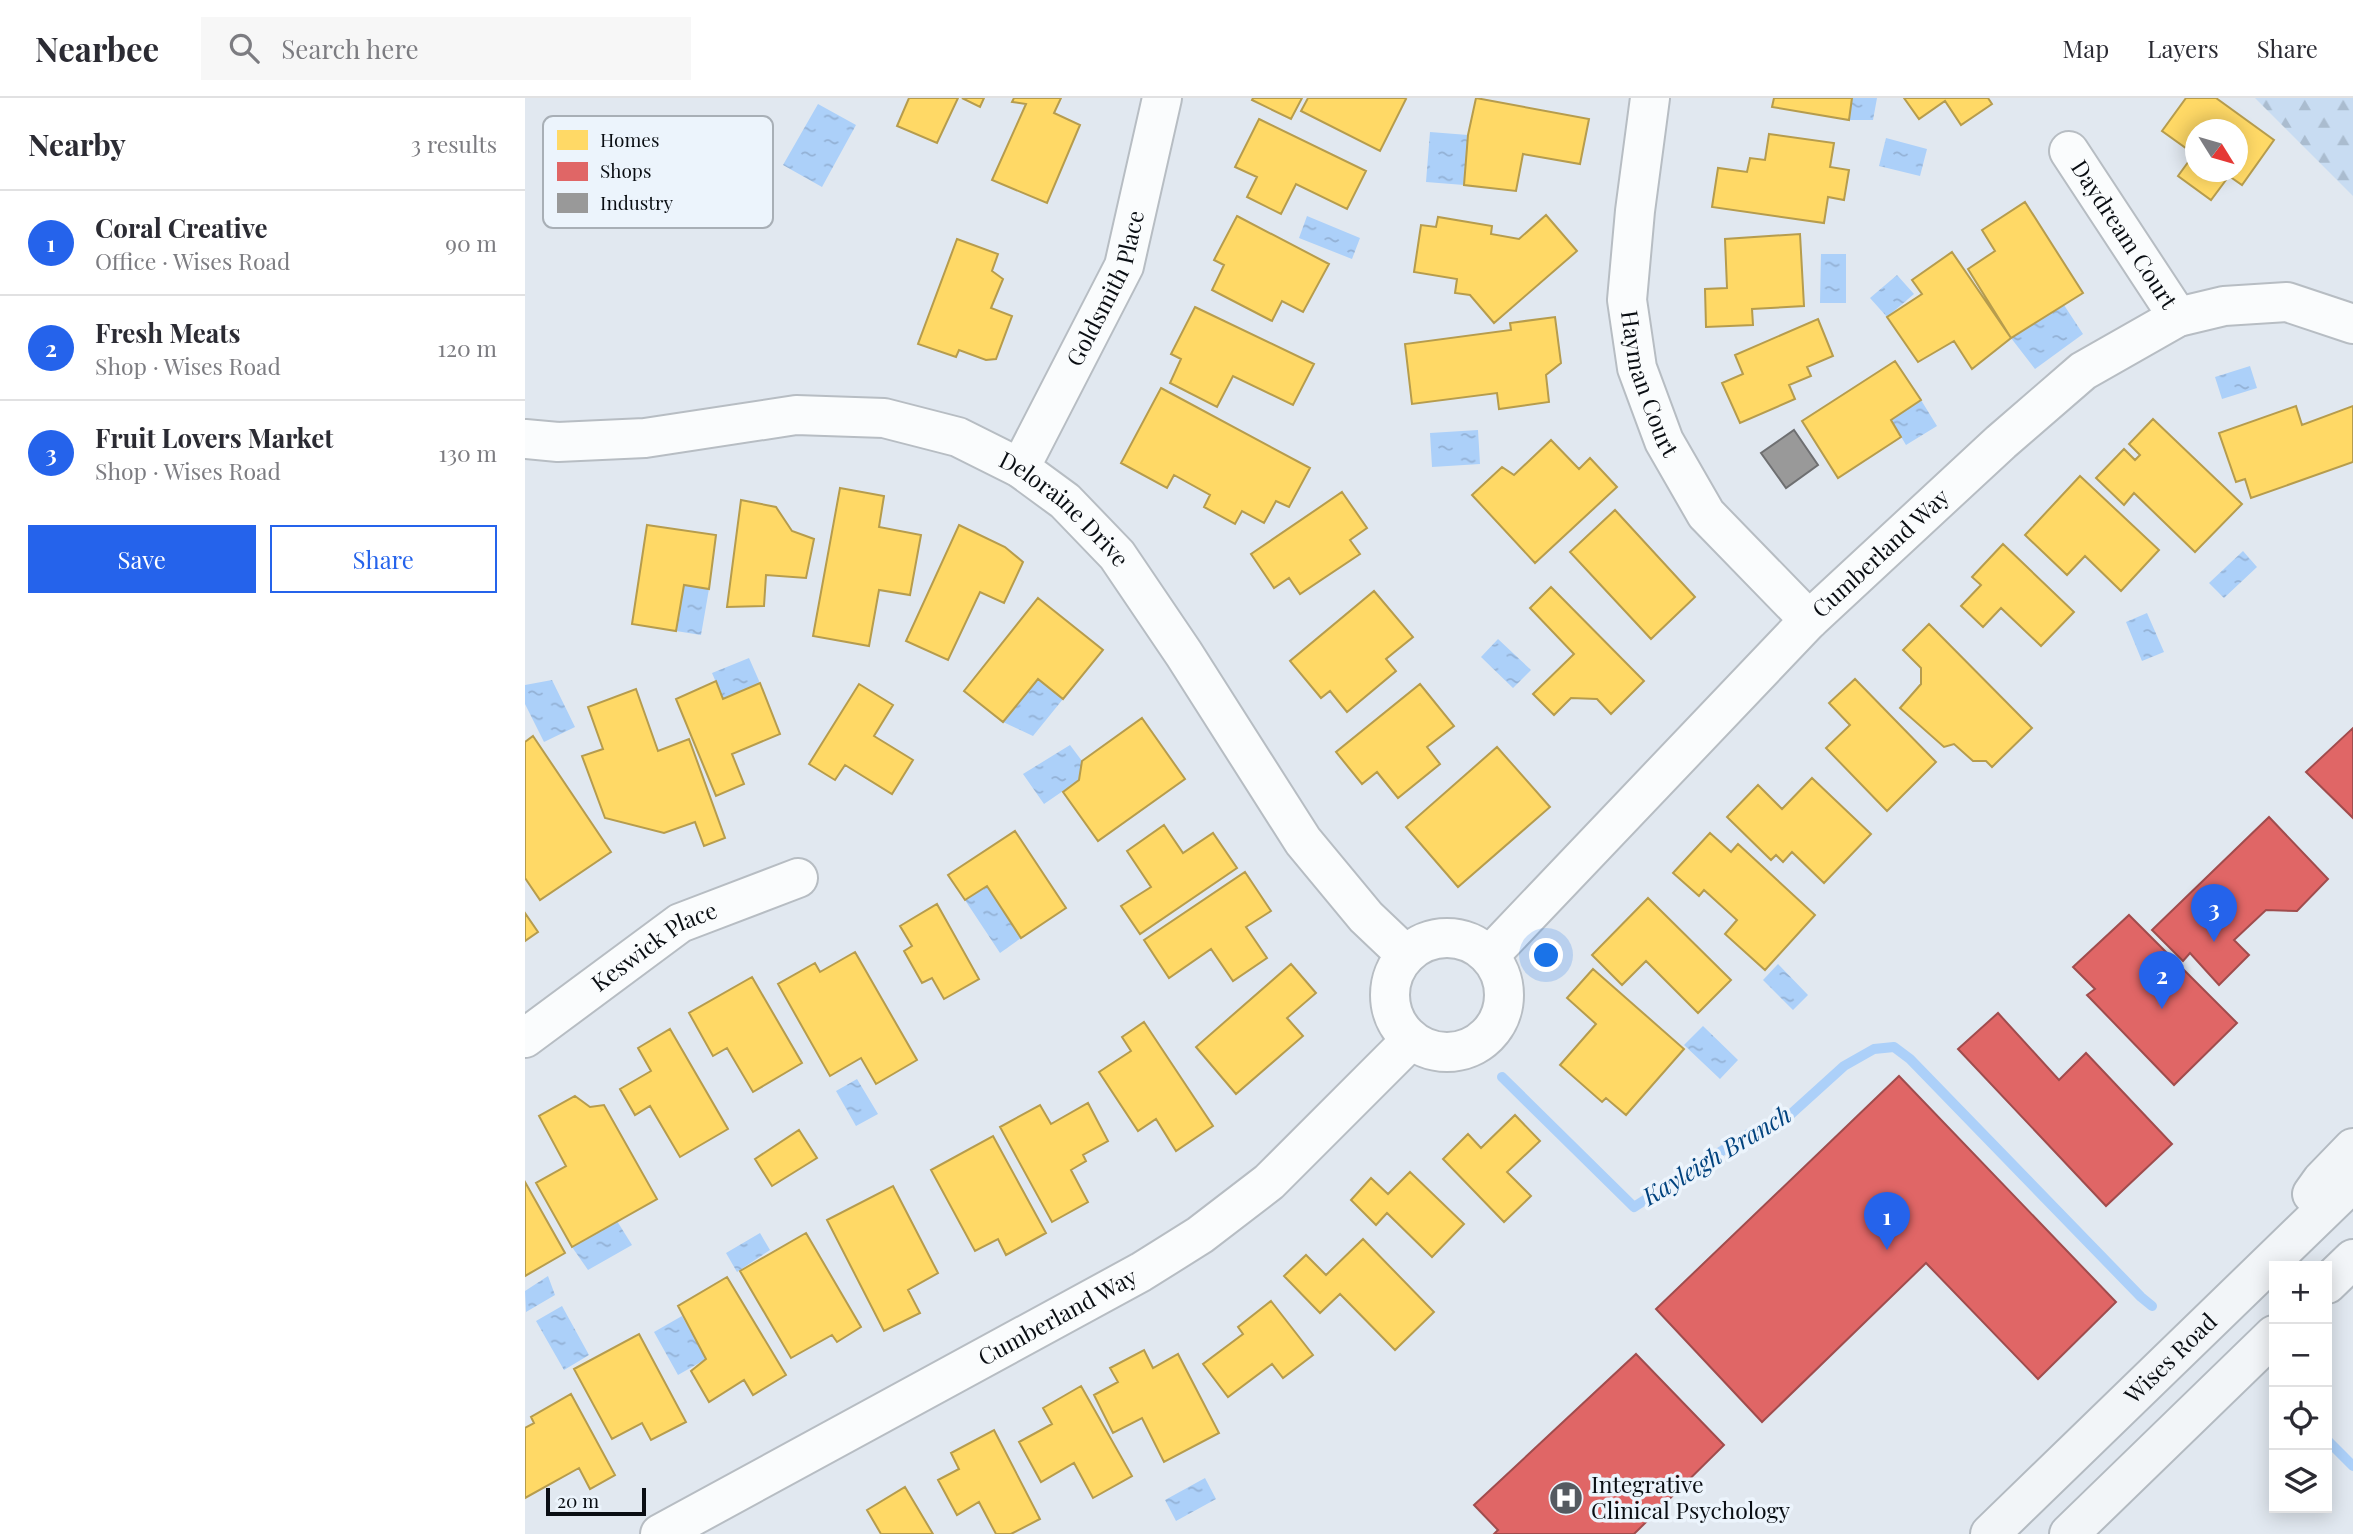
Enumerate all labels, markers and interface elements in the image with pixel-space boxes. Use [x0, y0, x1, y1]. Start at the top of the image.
search box [201, 17, 691, 80]
text: Nearbee [35, 26, 159, 70]
icon: search [225, 29, 263, 67]
text: Search here [281, 31, 419, 66]
text: Map [2063, 32, 2109, 64]
text: Layers [2147, 32, 2219, 64]
text: Share [2257, 32, 2318, 64]
legend [543, 116, 773, 228]
north arrow [2185, 119, 2248, 182]
text: Nearby [28, 124, 126, 164]
text: Homes [600, 126, 659, 152]
text: 3 results [411, 128, 497, 159]
street label: Daydream Court [2065, 153, 2186, 315]
text: Shops [600, 157, 651, 183]
text: Industry [600, 189, 674, 215]
street label: Goldsmith Place [1058, 207, 1150, 371]
text: Coral Creative [95, 210, 268, 245]
text: 1 [47, 227, 55, 258]
text: 90 m [445, 227, 497, 258]
text: Office · Wises Road [95, 245, 290, 276]
street label: Hayman Court [1615, 308, 1687, 463]
text: Fresh Meats [95, 315, 241, 350]
text: 2 [45, 332, 57, 363]
text: 120 m [438, 332, 497, 363]
text: Shop · Wises Road [95, 350, 281, 381]
text: Fruit Lovers Market [95, 420, 333, 455]
text: 3 [45, 437, 57, 468]
text: 130 m [439, 437, 497, 468]
street label: Deloraine Drive [995, 443, 1137, 572]
text: Shop · Wises Road [95, 455, 281, 486]
street label: Cumberland Way [1805, 481, 1955, 624]
button: Save [28, 525, 256, 593]
button: Share [270, 525, 497, 593]
pin: 3 [2191, 884, 2237, 942]
street label: Keswick Place [584, 893, 721, 998]
your location [1529, 938, 1563, 972]
pin: 2 [2139, 951, 2185, 1009]
water label: Kayleigh Branch [1635, 1097, 1796, 1212]
pin: 1 [1864, 1192, 1910, 1250]
street label: Cumberland Way [972, 1260, 1142, 1372]
map controls [2269, 1261, 2332, 1513]
button: + [2269, 1261, 2332, 1324]
street label: Wises Road [2116, 1306, 2223, 1410]
button: − [2269, 1324, 2332, 1387]
button: locate [2269, 1387, 2332, 1450]
button: layers [2269, 1450, 2332, 1513]
place label: Integrative Clinical Psychology [1591, 1468, 1790, 1525]
hospital icon: Integrative Clinical Psychology [1547, 1479, 1585, 1517]
scale bar [546, 1485, 646, 1517]
text: 20 m [557, 1487, 599, 1513]

